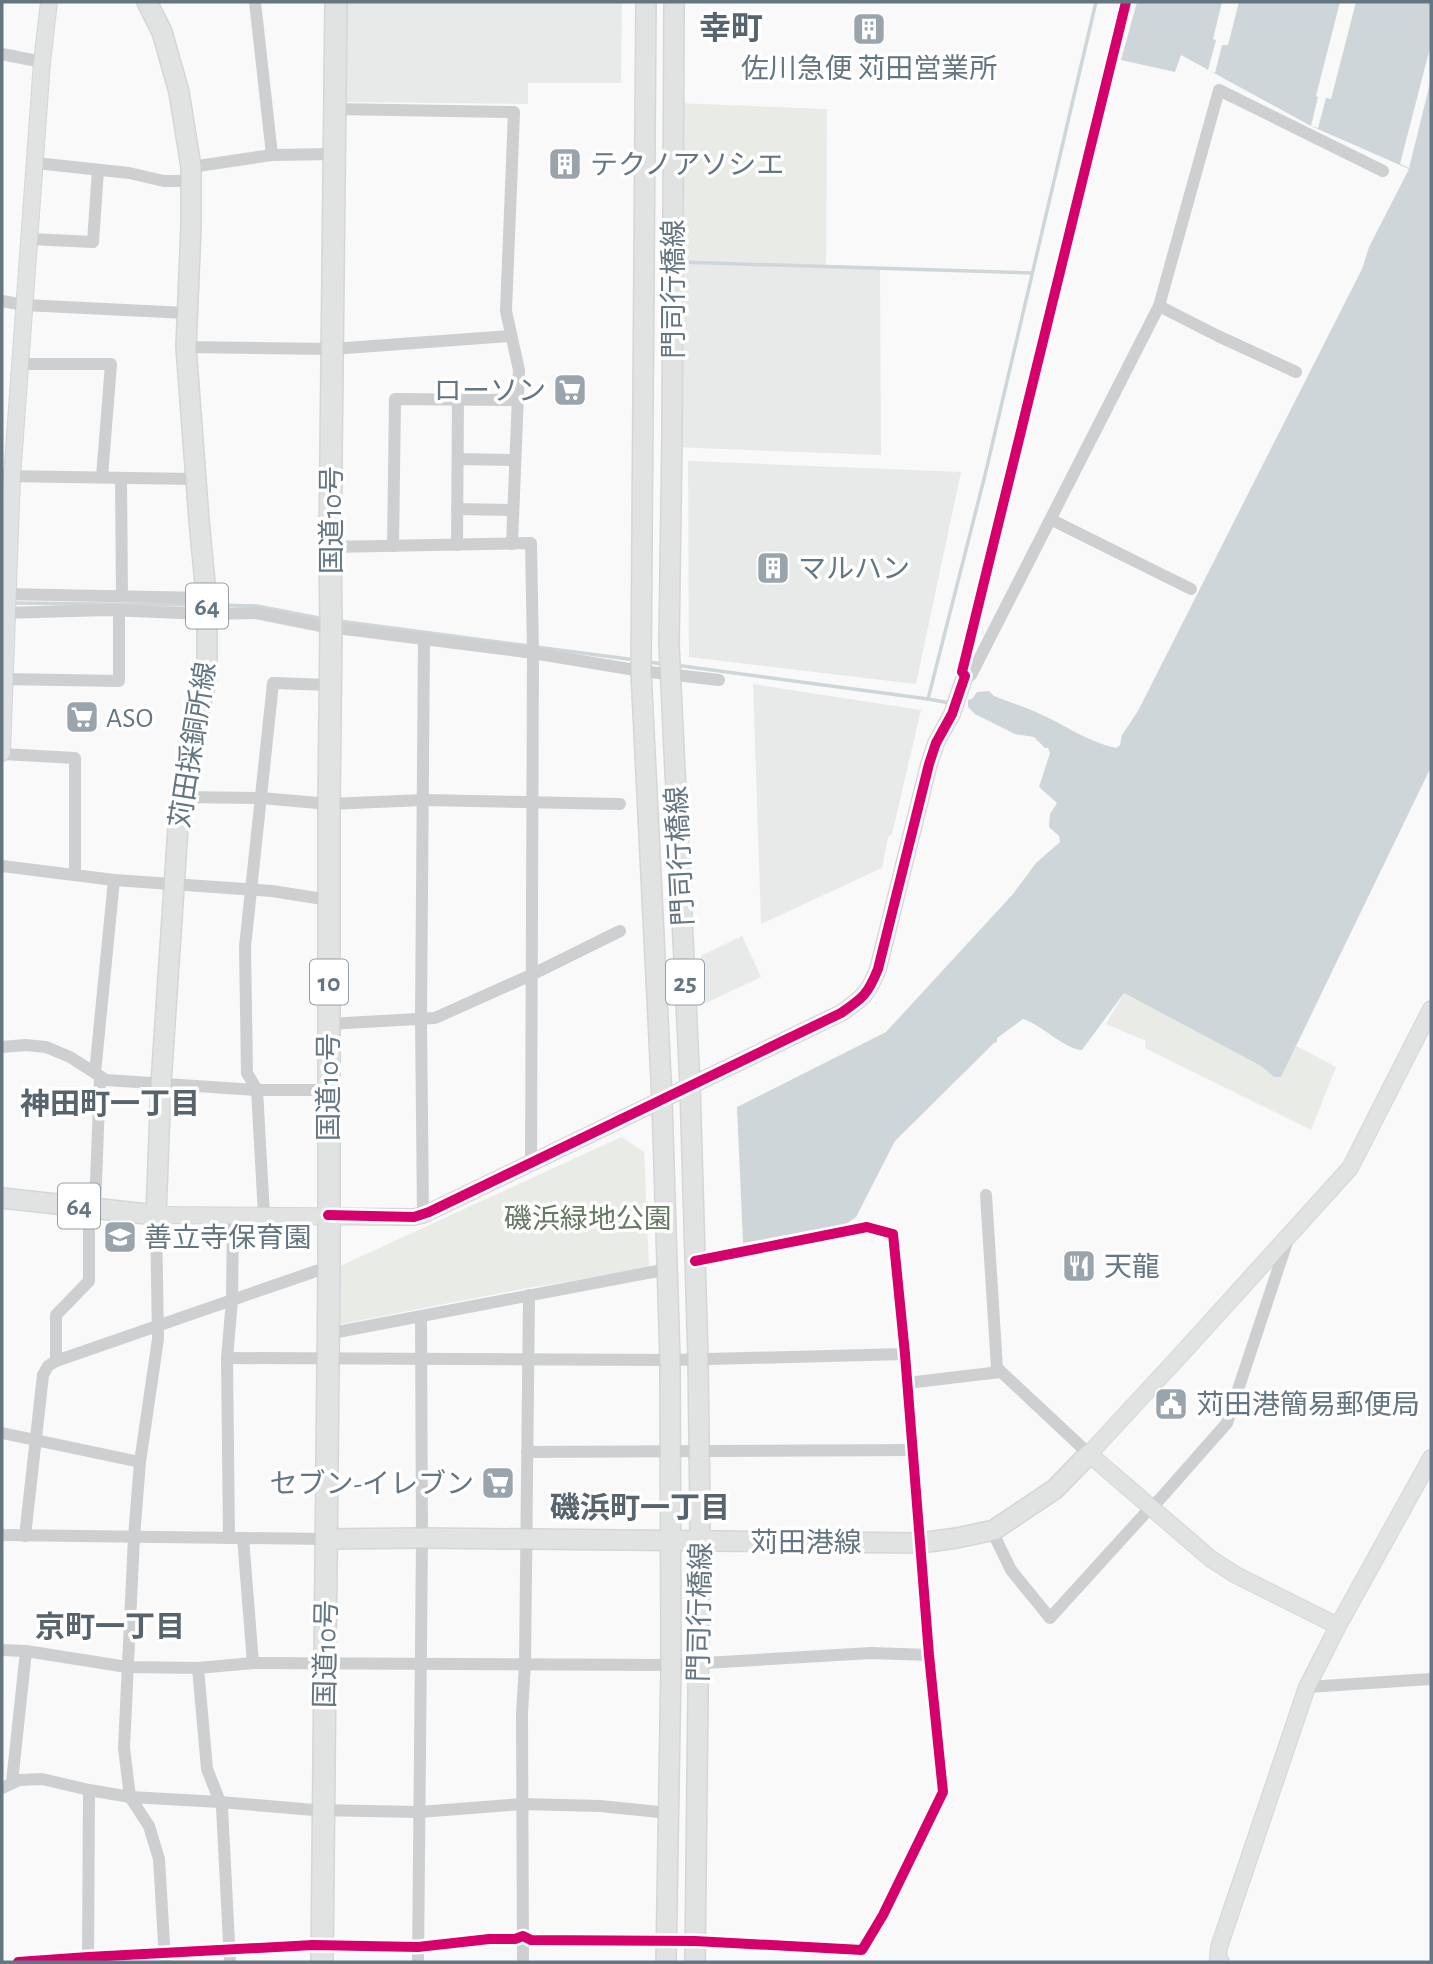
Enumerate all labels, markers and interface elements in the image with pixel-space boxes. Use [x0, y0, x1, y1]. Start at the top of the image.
building icon: 佐川急便 苅田営業所 [850, 10, 888, 48]
district label: 幸町 [699, 11, 763, 45]
place label: 佐川急便 苅田営業所 [741, 54, 997, 84]
building icon: テクノアソシエ [546, 145, 584, 183]
place label: テクノアソシエ [590, 151, 784, 180]
street label: 門司行橋線 [659, 219, 689, 359]
supermarket icon: ローソン [551, 371, 589, 409]
place label: ローソン [434, 378, 546, 406]
street label: 国道10号 [317, 466, 347, 574]
building icon: マルハン [754, 549, 792, 587]
place label: マルハン [798, 556, 910, 584]
road number: 64 [186, 584, 228, 628]
street label: 苅田採銅所線 [165, 660, 221, 830]
supermarket icon: ASO [63, 698, 101, 736]
place label: ASO [106, 705, 153, 733]
street label: 門司行橋線 [661, 785, 699, 927]
road number: 10 [310, 959, 348, 1004]
road number: 25 [666, 959, 704, 1004]
street label: 国道10号 [314, 1033, 344, 1141]
district label: 神田町一丁目 [20, 1088, 200, 1120]
road number: 64 [58, 1184, 100, 1228]
park label: 磯浜緑地公園 [504, 1204, 672, 1234]
school or university icon: 善立寺保育園 [101, 1218, 139, 1256]
place label: 善立寺保育園 [144, 1223, 312, 1253]
restaurant icon: 天龍 [1060, 1247, 1098, 1285]
place label: 天龍 [1104, 1252, 1160, 1282]
public building icon: 苅田港簡易郵便局 [1152, 1385, 1190, 1423]
place label: 苅田港簡易郵便局 [1196, 1390, 1420, 1420]
supermarket icon: セブン-イレブン [479, 1464, 517, 1502]
place label: セブン-イレブン [269, 1469, 474, 1499]
district label: 磯浜町一丁目 [550, 1492, 730, 1524]
street label: 苅田港線 [750, 1528, 862, 1558]
street label: 門司行橋線 [684, 1542, 716, 1682]
street label: 国道10号 [310, 1600, 342, 1708]
district label: 京町一丁目 [35, 1611, 185, 1643]

